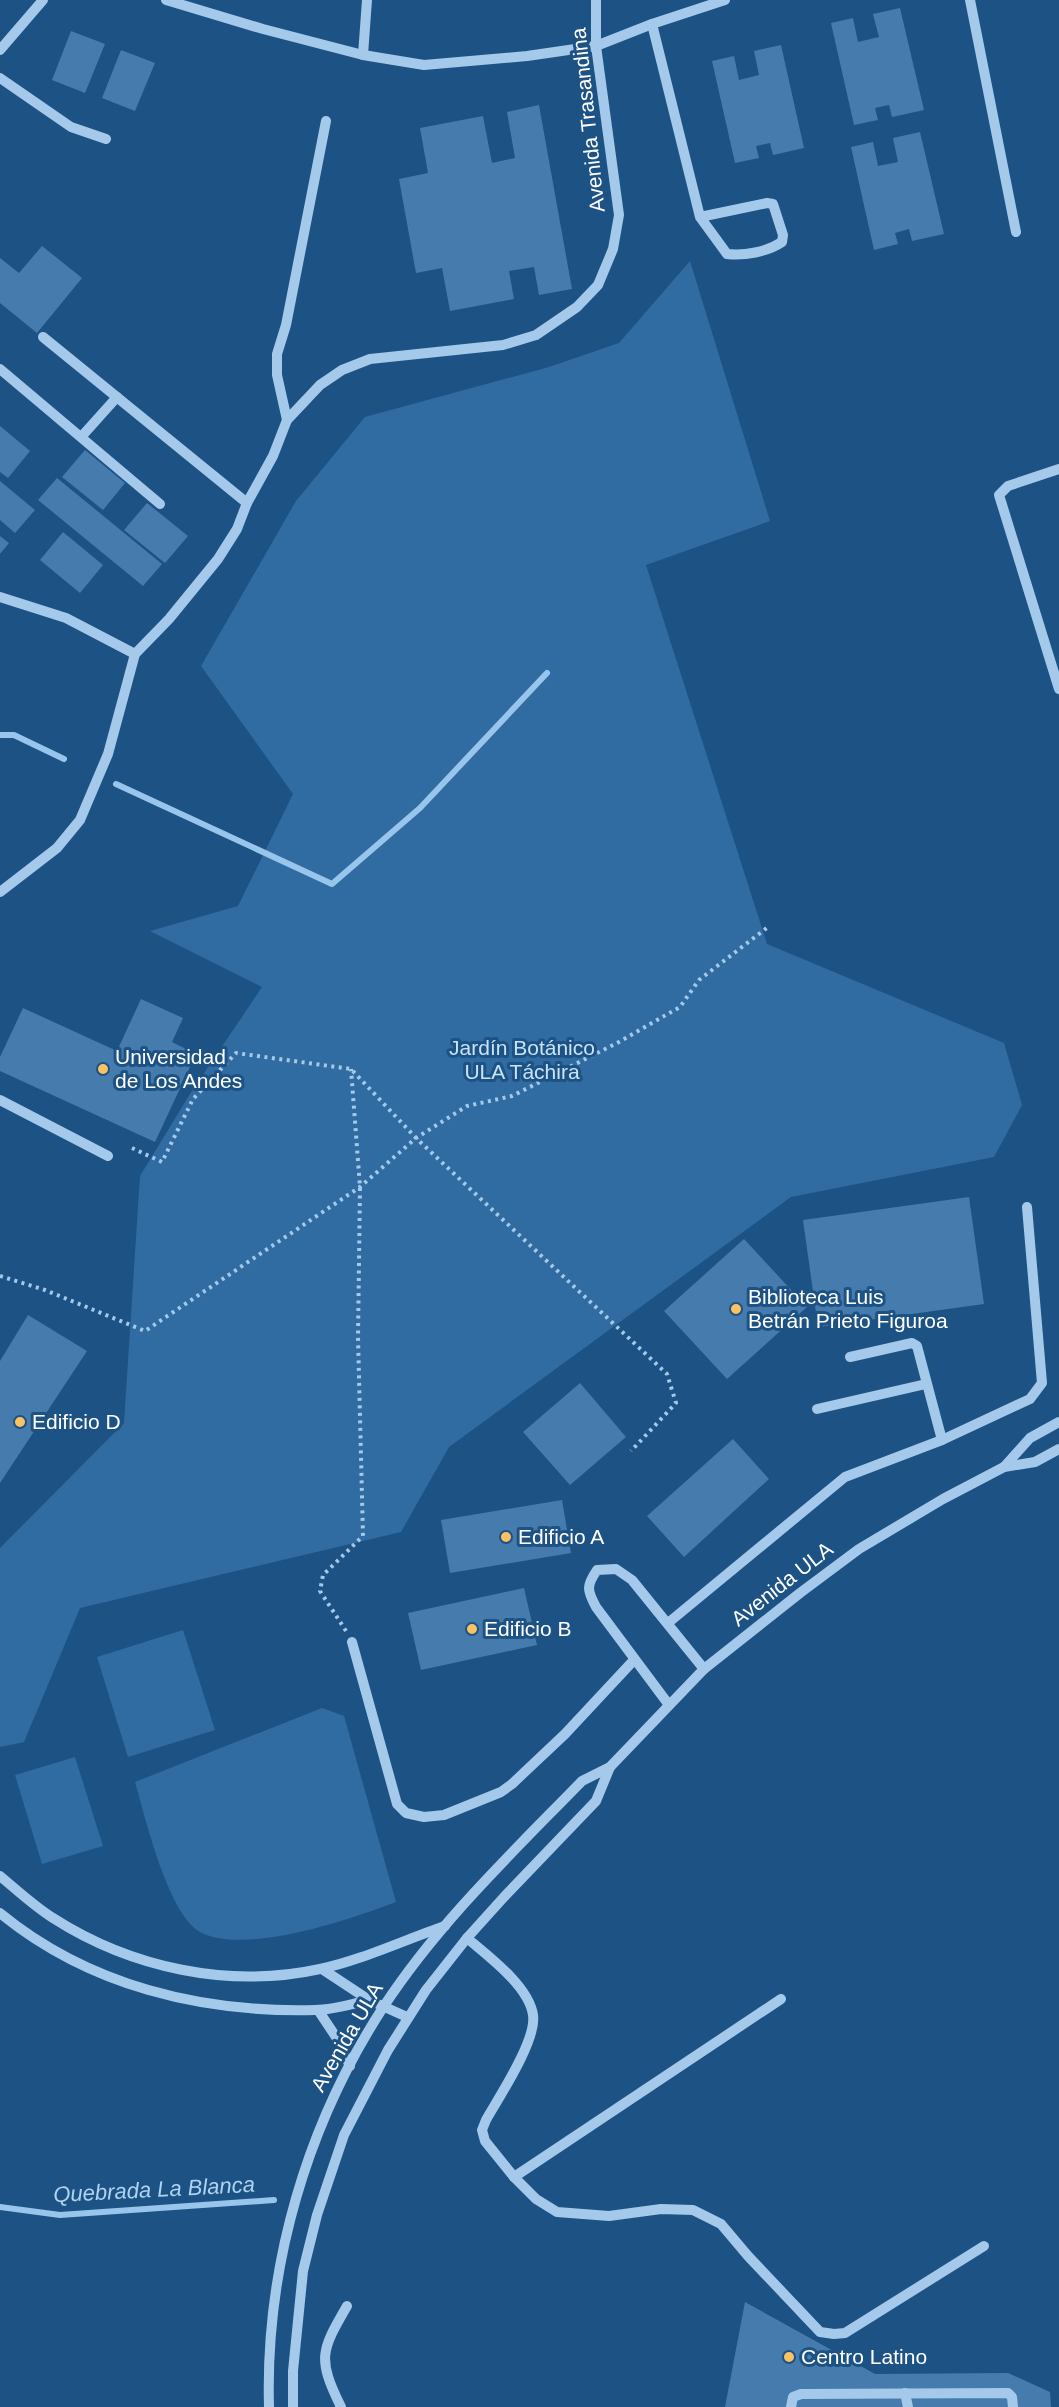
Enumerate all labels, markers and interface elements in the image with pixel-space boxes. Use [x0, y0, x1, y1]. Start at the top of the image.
street label: Avenida Trasandina [566, 26, 609, 213]
park label: Jardín Botánico ULA Táchira [449, 1036, 595, 1083]
place label: Universidad de Los Andes [115, 1045, 242, 1092]
marker: Universidad de Los Andes [96, 1062, 110, 1076]
place label: Biblioteca Luis Betrán Prieto Figuroa [748, 1285, 948, 1332]
marker: Biblioteca Luis Betrán Prieto Figuroa [729, 1302, 743, 1316]
place label: Edificio D [32, 1410, 121, 1433]
marker: Edificio D [13, 1415, 27, 1429]
place label: Edificio A [518, 1525, 604, 1548]
marker: Edificio A [499, 1530, 513, 1544]
street label: Avenida ULA [726, 1537, 837, 1630]
place label: Edificio B [484, 1617, 572, 1640]
marker: Edificio B [465, 1622, 479, 1636]
street label: Avenida ULA [306, 1978, 387, 2095]
water label: Quebrada La Blanca [53, 2172, 255, 2207]
place label: Centro Latino [801, 2345, 927, 2368]
marker: Centro Latino [782, 2350, 796, 2364]

